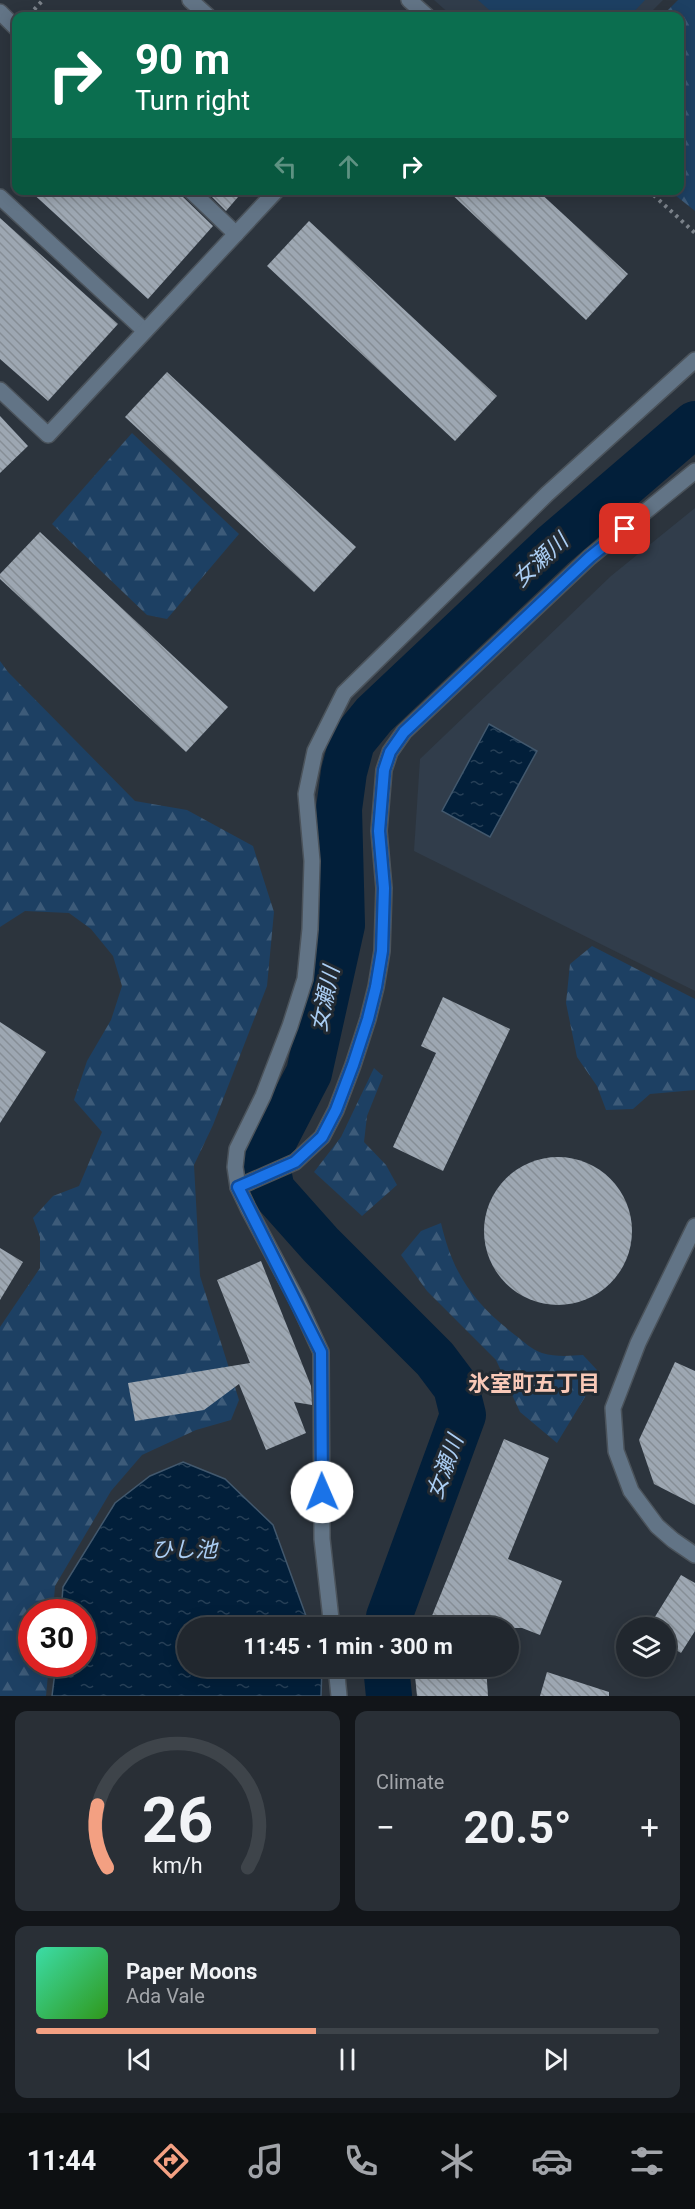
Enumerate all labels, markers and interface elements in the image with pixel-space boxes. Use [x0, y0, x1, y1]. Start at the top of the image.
text: 90 m [135, 35, 230, 84]
icon: right [36, 36, 114, 114]
text: Turn right [135, 85, 250, 117]
icon: left [269, 150, 302, 183]
icon: ahead [332, 150, 365, 183]
icon: right [395, 150, 428, 183]
pin [599, 503, 650, 554]
icon: arrive [608, 512, 641, 545]
water label: 女瀬川 [507, 527, 574, 592]
water label: 女瀬川 [306, 962, 345, 1034]
district label: 氷室町五丁目 [468, 1371, 600, 1396]
water label: 女瀬川 [422, 1430, 469, 1502]
position arrow [290, 1460, 354, 1524]
water label: ひし池 [151, 1537, 219, 1562]
speed limit sign: 30 [18, 1599, 96, 1677]
map controls [616, 1617, 676, 1677]
button: layers [616, 1617, 676, 1677]
text: 11:45 · 1 min · 300 m [243, 1634, 453, 1659]
text: Climate [376, 1770, 444, 1794]
text: 26 [142, 1784, 213, 1857]
text: 20.5° [464, 1801, 572, 1854]
text: − [376, 1808, 395, 1847]
text: + [640, 1808, 659, 1847]
text: km/h [152, 1853, 203, 1878]
text: Paper Moons [126, 1959, 257, 1984]
text: Ada Vale [126, 1984, 205, 2008]
icon: previous [123, 2043, 156, 2076]
icon: pause [331, 2043, 364, 2076]
icon: next [539, 2043, 572, 2076]
icon: directions [150, 2140, 192, 2182]
icon: music [245, 2140, 287, 2182]
icon: phone [340, 2140, 382, 2182]
icon: climate [436, 2140, 478, 2182]
icon: car [531, 2140, 573, 2182]
icon: filters [626, 2140, 668, 2182]
text: 11:44 [27, 2145, 96, 2177]

